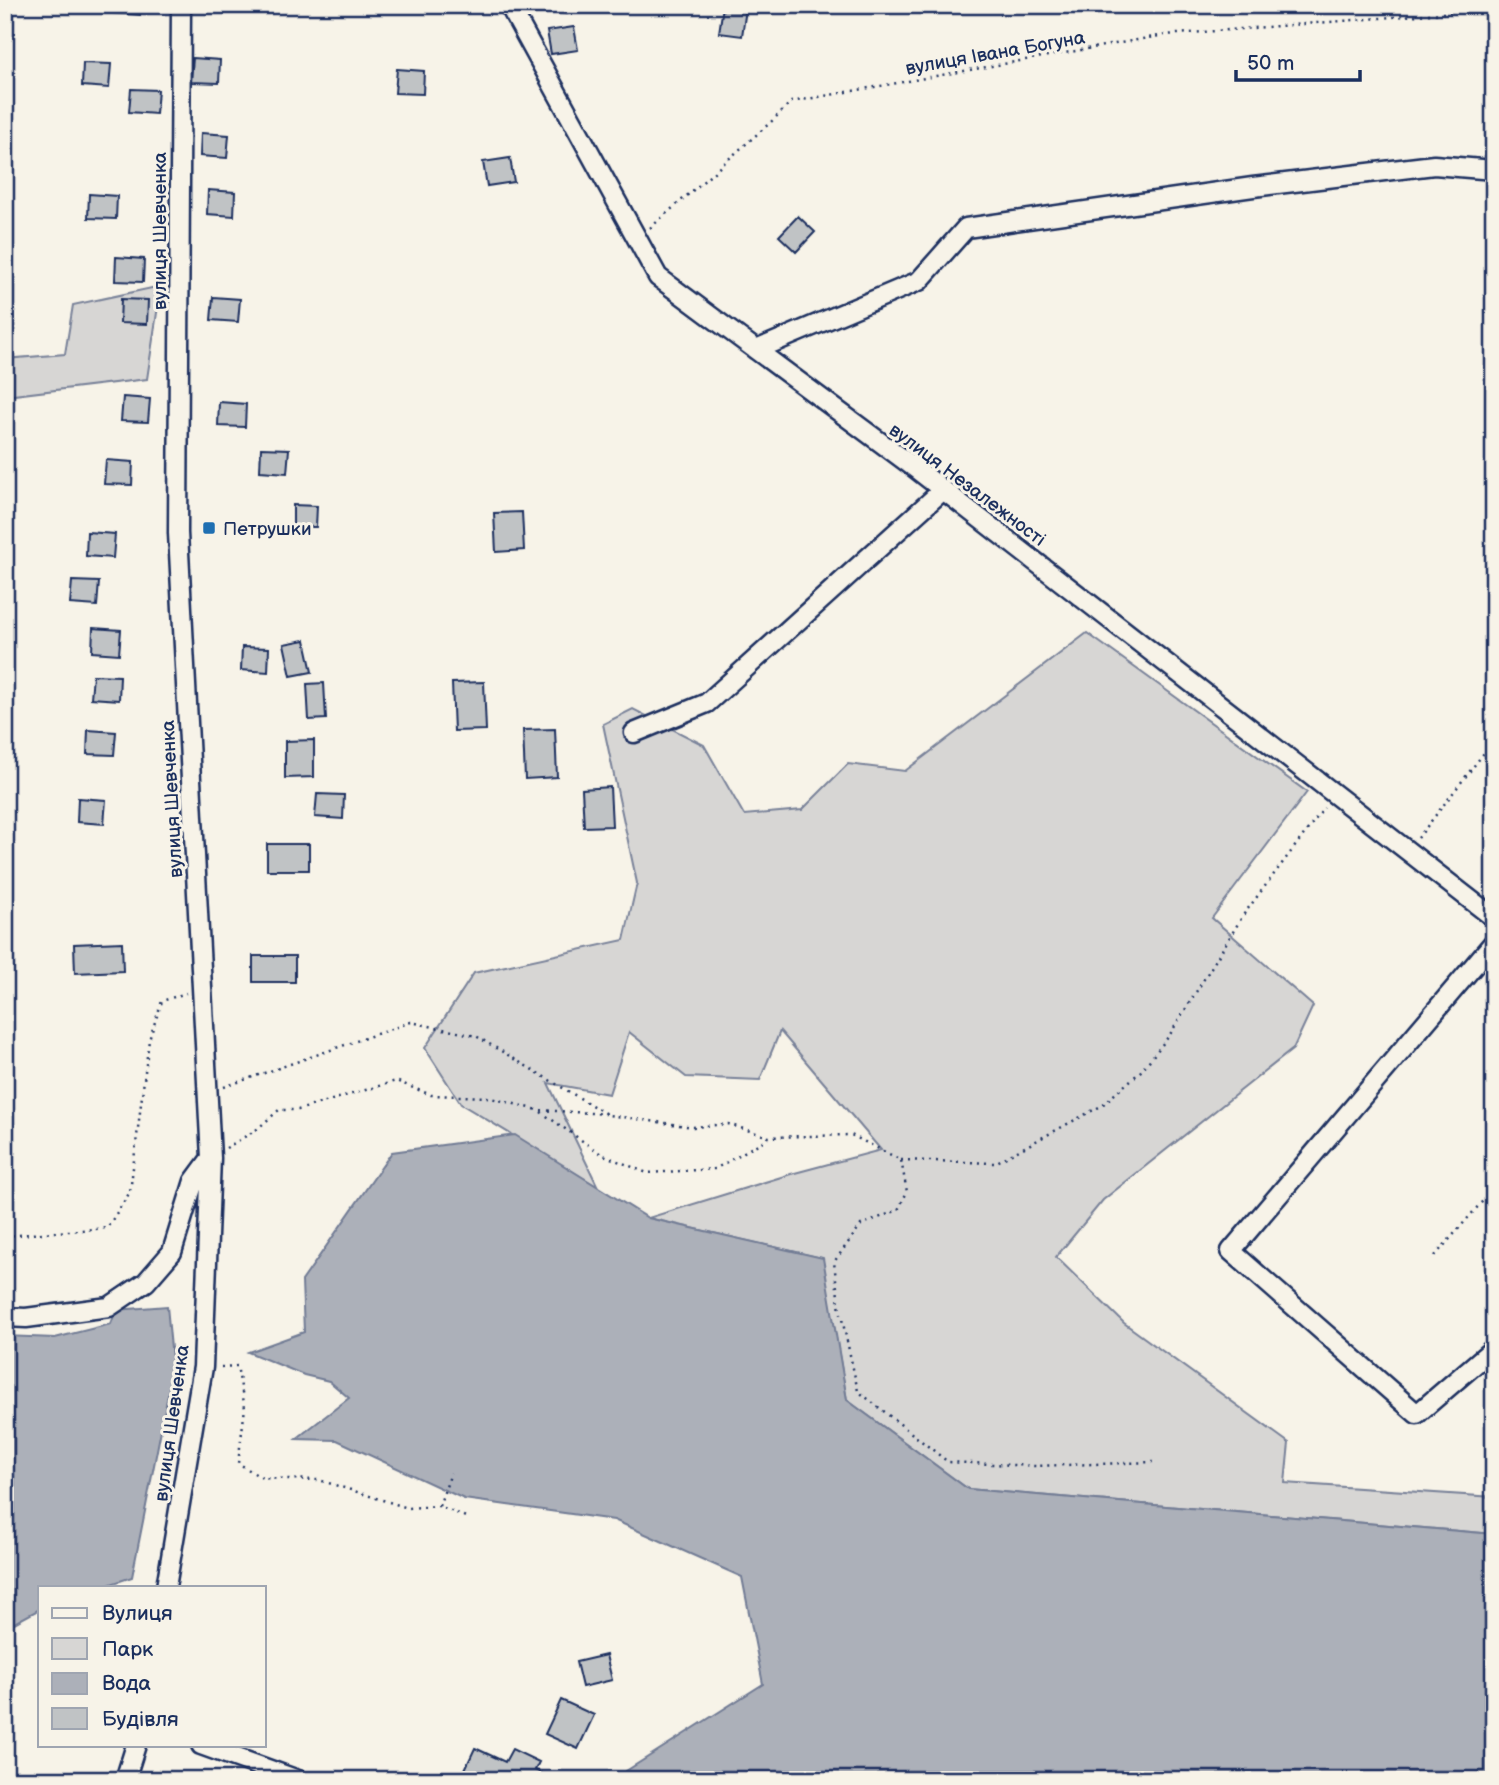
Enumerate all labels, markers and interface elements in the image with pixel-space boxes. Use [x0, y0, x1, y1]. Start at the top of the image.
street label: вулиця Івана Богуна [904, 26, 1087, 81]
scale bar [1236, 38, 1361, 82]
text: 50 m [1247, 51, 1294, 76]
street label: вулиця Шевченка [149, 152, 172, 310]
street label: вулиця Незалежності [884, 419, 1050, 552]
place label: Петрушки [223, 518, 311, 541]
marker: Петрушки [201, 520, 217, 536]
street label: вулиця Шевченка [157, 719, 188, 878]
street label: вулиця Шевченка [150, 1343, 195, 1503]
legend [38, 1586, 266, 1746]
text: Вулиця [102, 1601, 173, 1626]
text: Парк [102, 1637, 153, 1662]
text: Вода [102, 1671, 151, 1696]
text: Будівля [102, 1707, 179, 1732]

